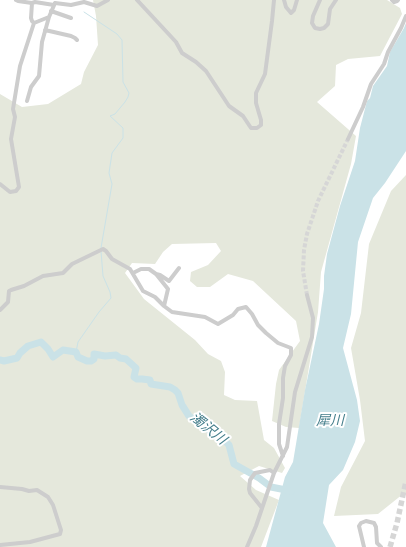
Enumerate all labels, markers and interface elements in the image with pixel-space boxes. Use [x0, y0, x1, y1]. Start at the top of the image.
water label: 濁沢川 [186, 409, 230, 449]
water label: 犀川 [316, 413, 344, 429]

